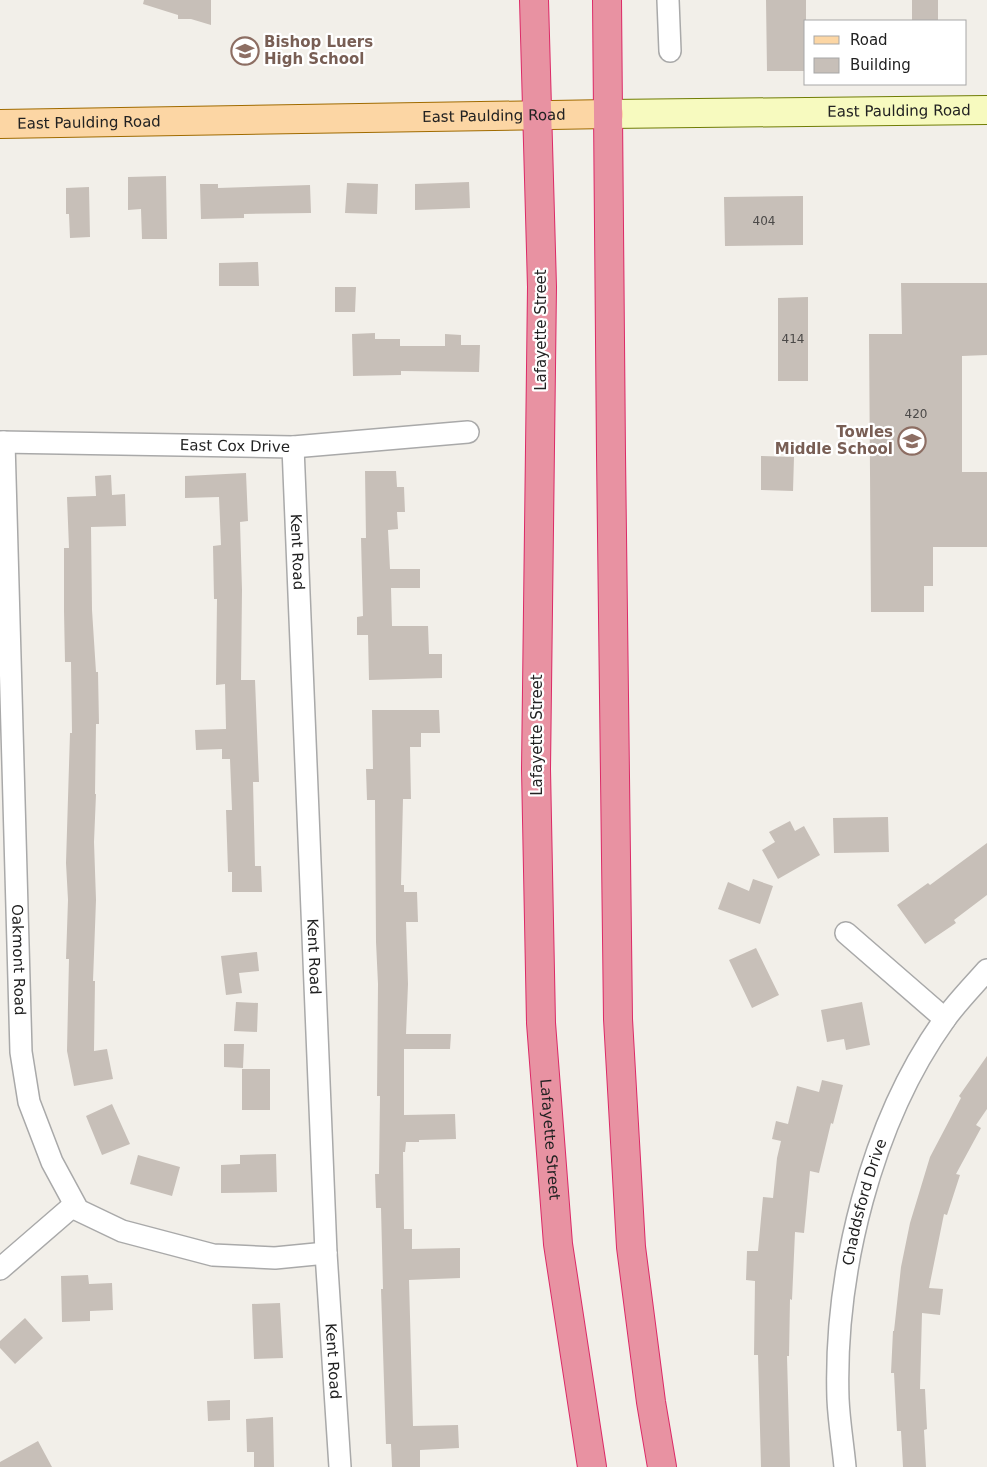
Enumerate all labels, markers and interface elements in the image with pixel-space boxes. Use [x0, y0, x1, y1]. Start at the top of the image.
legend [804, 20, 967, 85]
text: Road [850, 31, 888, 49]
place label: Bishop Luers High School [264, 33, 373, 68]
school or university icon: Bishop Luers High School [230, 36, 260, 66]
text: Building [850, 56, 911, 74]
street label: East Paulding Road [827, 101, 971, 121]
street label: East Paulding Road [422, 106, 566, 126]
street label: East Paulding Road [17, 112, 161, 133]
house number: 404 [753, 214, 775, 228]
street label: Lafayette Street [532, 269, 550, 391]
house number: 414 [782, 332, 804, 346]
house number: 420 [905, 407, 927, 421]
place label: Towles Middle School [775, 423, 893, 458]
school or university icon: Towles Middle School [897, 426, 927, 456]
street label: East Cox Drive [180, 436, 290, 456]
street label: Kent Road [287, 513, 308, 590]
street label: Lafayette Street [528, 674, 546, 796]
street label: Oakmont Road [8, 904, 29, 1016]
street label: Kent Road [303, 918, 324, 995]
street label: Lafayette Street [536, 1078, 564, 1201]
street label: Chaddsford Drive [839, 1136, 890, 1267]
street label: Kent Road [322, 1322, 345, 1400]

